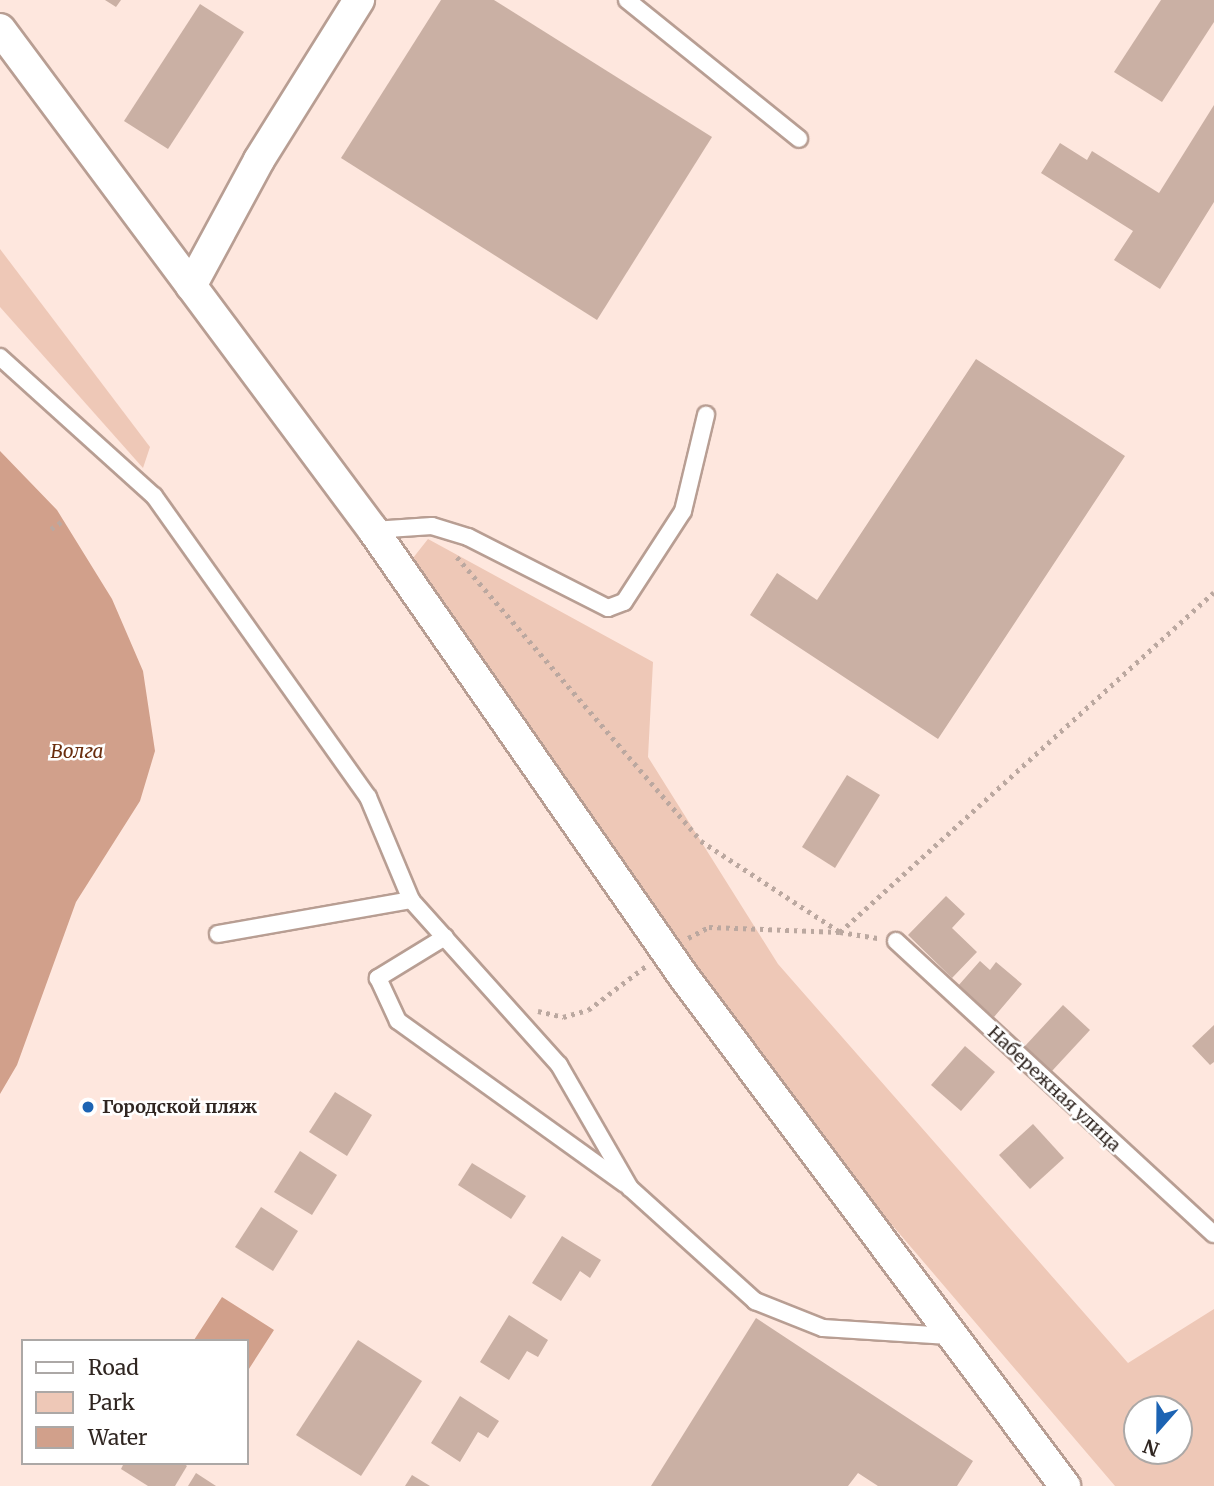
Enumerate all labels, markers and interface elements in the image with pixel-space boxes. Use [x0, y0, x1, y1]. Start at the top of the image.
water label: Волга [50, 741, 104, 763]
street label: Набережная улица [983, 1022, 1125, 1156]
place label: Городской пляж [102, 1096, 257, 1118]
marker: Городской пляж [80, 1099, 96, 1115]
legend [21, 1339, 248, 1465]
text: Road [88, 1354, 139, 1381]
text: Park [88, 1389, 135, 1416]
north arrow [1123, 1395, 1193, 1465]
text: Water [88, 1424, 147, 1451]
text: N [1140, 1434, 1163, 1462]

